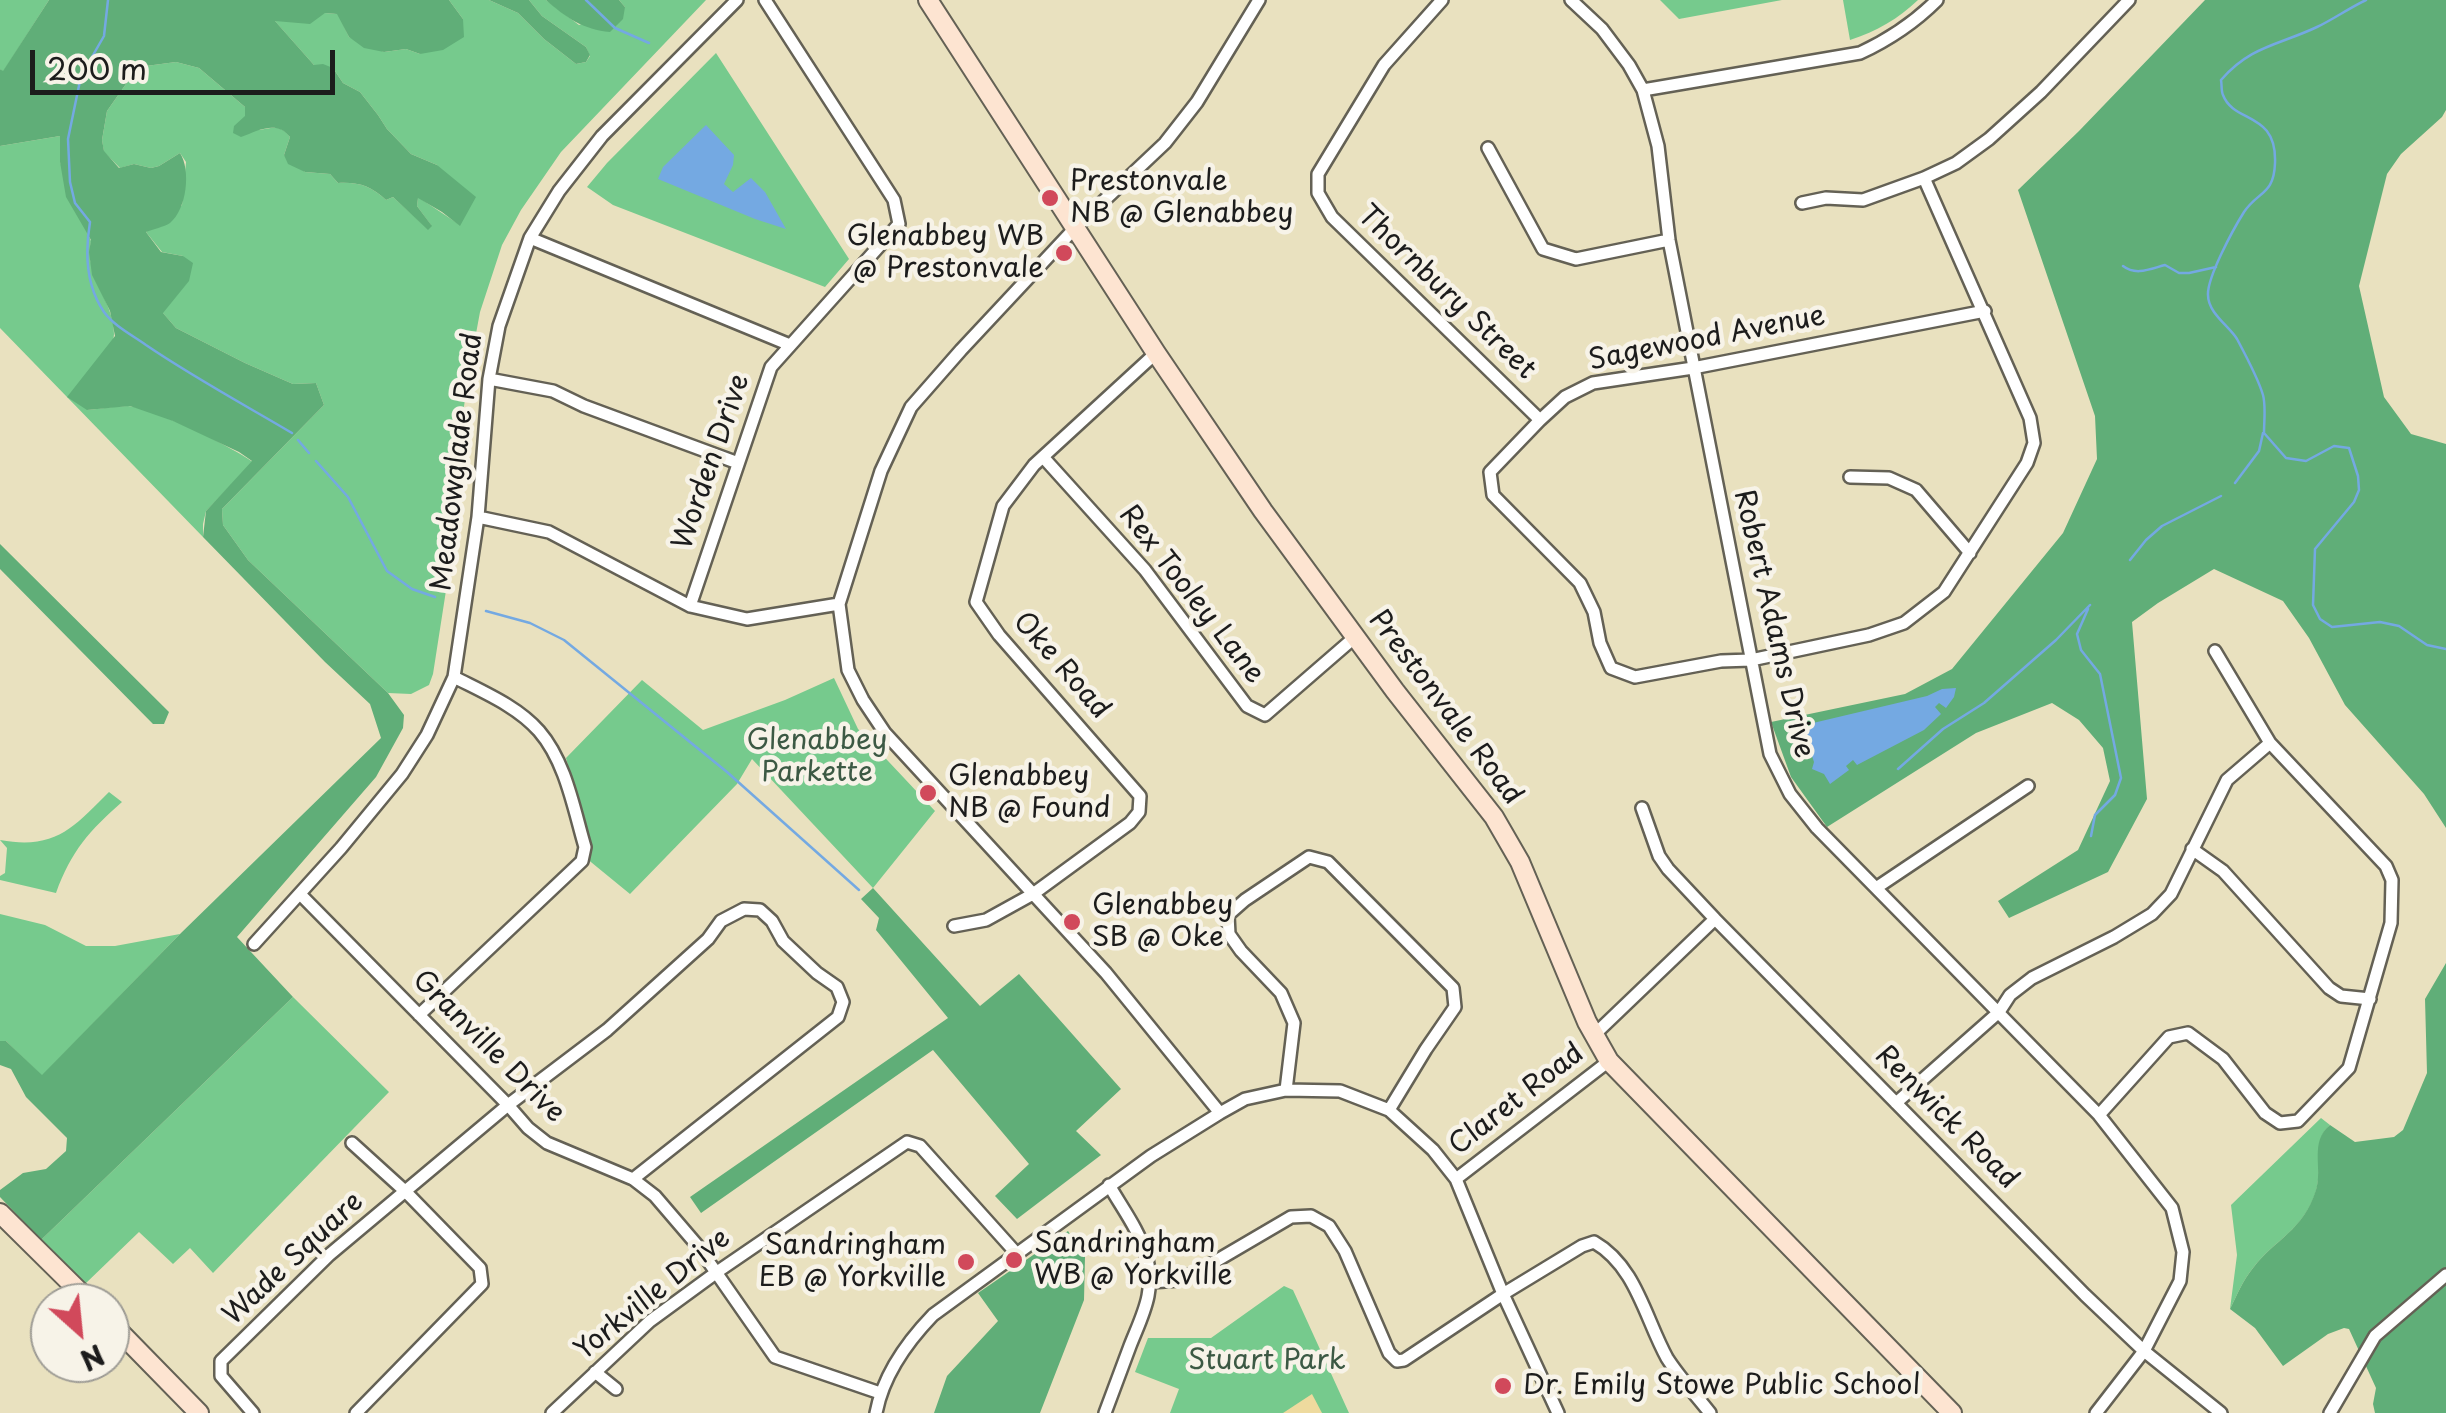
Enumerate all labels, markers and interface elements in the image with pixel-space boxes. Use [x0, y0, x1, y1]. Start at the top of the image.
scale bar [35, 30, 340, 92]
text: 200 m [47, 45, 147, 90]
place label: Prestonvale NB @ Glenabbey [1070, 165, 1294, 231]
marker: Prestonvale NB @ Glenabbey [1039, 187, 1061, 209]
street label: Thornbury Street [1350, 199, 1542, 387]
place label: Glenabbey WB @ Prestonvale [846, 220, 1044, 286]
marker: Glenabbey WB @ Prestonvale [1053, 242, 1075, 264]
street label: Sagewood Avenue [1586, 300, 1828, 378]
street label: Meadowglade Road [425, 331, 491, 593]
street label: Worden Drive [666, 370, 758, 554]
street label: Robert Adams Drive [1726, 487, 1820, 761]
street label: Rex Tooley Lane [1111, 499, 1271, 691]
street label: Prestonvale Road [1361, 604, 1529, 812]
street label: Oke Road [1005, 606, 1117, 726]
park label: Glenabbey Parkette [746, 724, 888, 790]
place label: Glenabbey NB @ Found [948, 760, 1111, 826]
marker: Glenabbey NB @ Found [917, 782, 939, 804]
place label: Glenabbey SB @ Oke [1092, 889, 1233, 955]
marker: Glenabbey SB @ Oke [1061, 911, 1083, 933]
street label: Granville Drive [405, 964, 571, 1130]
street label: Claret Road [1443, 1037, 1591, 1163]
street label: Renwick Road [1867, 1039, 2025, 1197]
street label: Wade Square [217, 1186, 371, 1332]
street label: Yorkville Drive [569, 1222, 737, 1368]
place label: Sandringham WB @ Yorkville [1034, 1227, 1233, 1293]
place label: Sandringham EB @ Yorkville [759, 1229, 946, 1295]
marker: Sandringham WB @ Yorkville [1003, 1249, 1025, 1271]
marker: Sandringham EB @ Yorkville [955, 1251, 977, 1273]
north arrow [30, 1283, 130, 1383]
text: N [73, 1334, 113, 1383]
park label: Stuart Park [1188, 1344, 1346, 1378]
place label: Dr. Emily Stowe Public School [1523, 1369, 1920, 1403]
marker: Dr. Emily Stowe Public School [1492, 1375, 1514, 1397]

